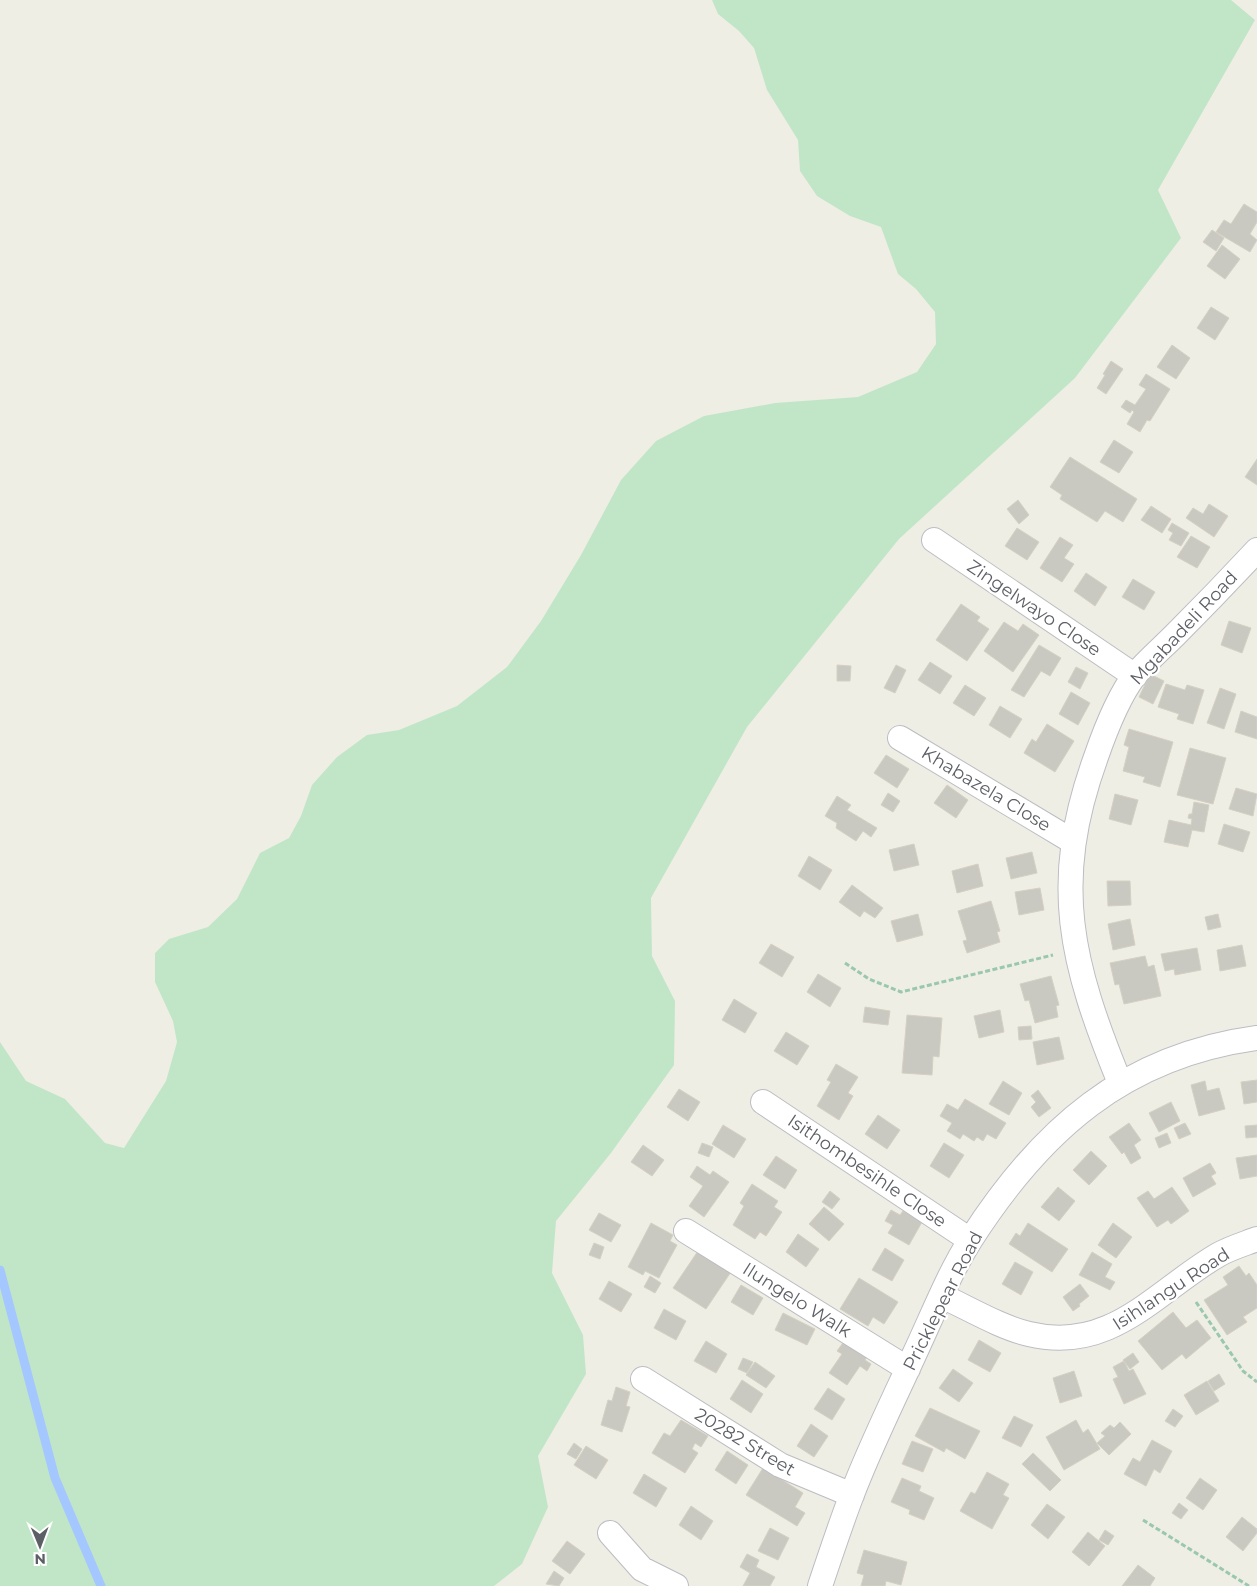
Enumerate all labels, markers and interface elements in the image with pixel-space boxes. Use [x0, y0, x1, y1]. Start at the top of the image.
street label: Zingelwayo Close [963, 555, 1105, 661]
street label: Mgabadeli Road [1126, 567, 1242, 689]
street label: Khabazela Close [917, 742, 1055, 836]
street label: Isithombesihle Close [783, 1110, 951, 1232]
street label: Pricklepear Road [898, 1228, 988, 1374]
street label: Isihlangu Road [1108, 1243, 1234, 1335]
street label: Ilungelo Walk [739, 1258, 856, 1342]
street label: 20282 Street [691, 1403, 799, 1481]
north arrow [15, 1521, 65, 1571]
text: N [34, 1550, 46, 1568]

